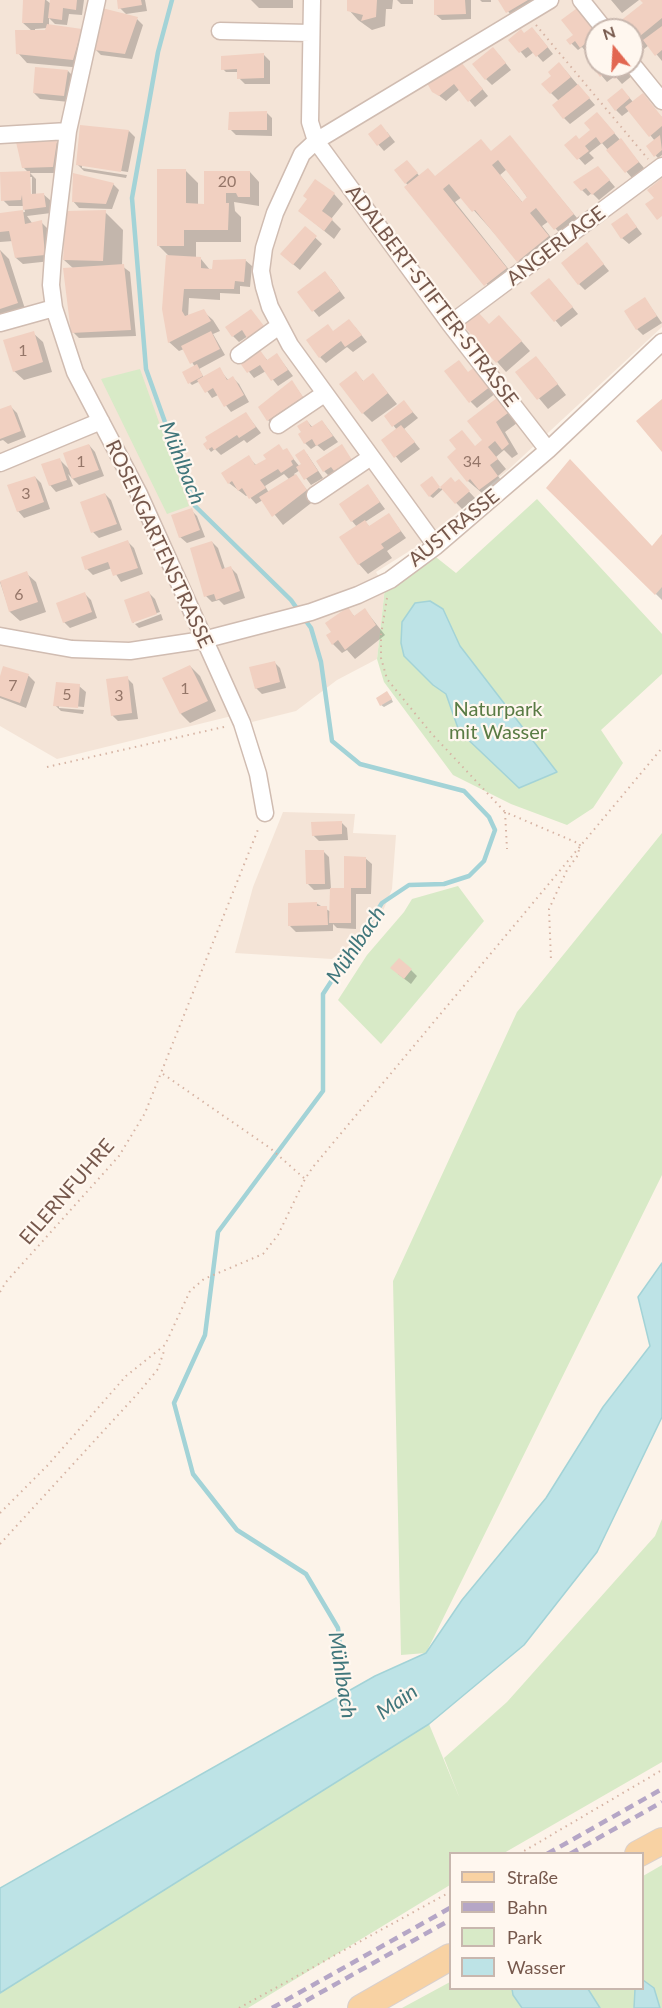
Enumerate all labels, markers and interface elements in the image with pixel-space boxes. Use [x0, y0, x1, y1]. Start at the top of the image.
north arrow [584, 18, 644, 78]
text: N [600, 21, 618, 43]
house number: 20 [218, 172, 236, 192]
street label: ADALBERT-STIFTER-STRASSE [341, 180, 523, 412]
street label: ANGERLAGE [502, 201, 610, 291]
house number: 1 [18, 341, 28, 361]
water label: Mühlbach [154, 418, 210, 508]
street label: ROSENGARTENSTRASSE [100, 436, 218, 652]
house number: 1 [76, 452, 86, 472]
house number: 34 [463, 452, 481, 472]
house number: 3 [21, 484, 31, 504]
street label: AUSTRASSE [404, 484, 504, 572]
house number: 6 [14, 585, 24, 605]
house number: 7 [8, 676, 18, 696]
house number: 1 [180, 679, 190, 699]
house number: 5 [62, 685, 72, 705]
house number: 3 [114, 686, 124, 706]
park label: Naturpark mit Wasser [449, 698, 547, 745]
water label: Mühlbach [321, 902, 391, 988]
street label: EILERNFUHRE [15, 1134, 119, 1250]
water label: Mühlbach [323, 1630, 361, 1720]
water label: Main [372, 1679, 422, 1725]
legend [449, 1852, 644, 1990]
text: Straße [507, 1866, 558, 1888]
text: Bahn [507, 1896, 548, 1918]
text: Park [507, 1926, 542, 1948]
text: Wasser [507, 1956, 565, 1978]

